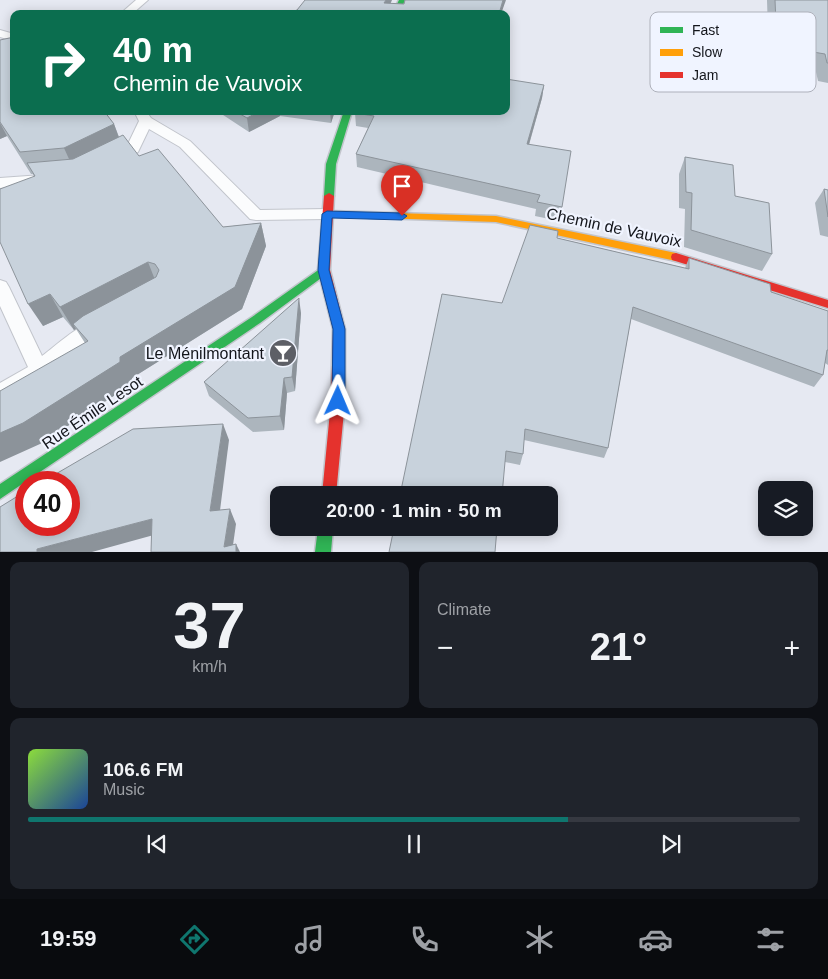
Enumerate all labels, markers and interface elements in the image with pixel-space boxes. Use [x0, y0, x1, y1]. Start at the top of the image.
legend [650, 12, 816, 92]
text: Fast [692, 22, 719, 38]
icon: right [30, 30, 95, 95]
text: 40 m [113, 30, 193, 69]
text: Slow [692, 44, 723, 60]
text: Jam [692, 67, 718, 83]
text: Chemin de Vauvoix [113, 71, 302, 96]
pin [381, 165, 423, 216]
icon: arrive [388, 172, 416, 200]
street label: Chemin de Vauvoix [545, 205, 683, 250]
bar icon: Le Ménilmontant [268, 338, 298, 368]
place label: Le Ménilmontant [146, 345, 265, 362]
street label: Rue Émile Lesot [38, 371, 146, 452]
position arrow [311, 374, 363, 426]
speed limit sign: 40 [15, 471, 80, 536]
map controls [758, 481, 813, 536]
button: layers [758, 481, 813, 536]
text: 20:00 · 1 min · 50 m [326, 500, 502, 521]
text: 37 [173, 589, 246, 662]
text: Climate [437, 601, 491, 618]
text: 21° [590, 626, 647, 668]
text: − [437, 632, 453, 663]
text: + [784, 632, 800, 663]
text: km/h [192, 658, 227, 675]
text: 106.6 FM [103, 759, 183, 780]
text: Music [103, 781, 145, 798]
icon: previous [143, 830, 171, 858]
icon: pause [400, 830, 428, 858]
icon: next [657, 830, 685, 858]
icon: directions [177, 922, 212, 957]
icon: music [292, 922, 327, 957]
icon: phone [407, 922, 442, 957]
icon: climate [522, 922, 557, 957]
icon: car [638, 922, 673, 957]
icon: filters [753, 922, 788, 957]
text: 19:59 [40, 926, 96, 951]

